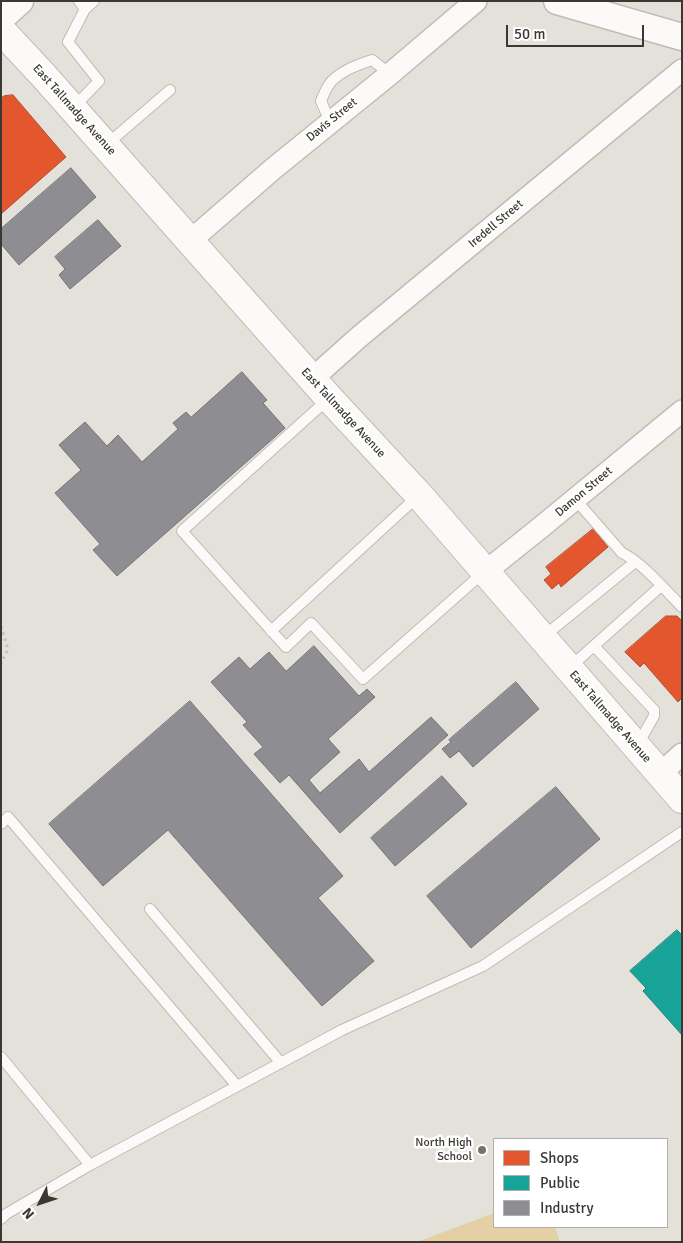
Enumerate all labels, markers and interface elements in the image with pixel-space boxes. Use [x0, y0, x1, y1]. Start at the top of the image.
scale bar [508, 15, 646, 47]
text: 50 m [514, 25, 545, 43]
street label: East Tallmadge Avenue [29, 62, 119, 158]
street label: Davis Street [304, 95, 360, 145]
street label: Iredell Street [466, 197, 526, 251]
street label: East Tallmadge Avenue [298, 365, 388, 461]
street label: Damon Street [553, 464, 615, 520]
street label: East Tallmadge Avenue [566, 668, 654, 766]
place label: North High School [415, 1136, 472, 1164]
legend [493, 1138, 668, 1228]
marker: North High School [476, 1144, 488, 1156]
text: Shops [540, 1149, 579, 1167]
text: Public [540, 1174, 580, 1192]
north arrow [15, 1178, 65, 1228]
text: Industry [540, 1199, 593, 1217]
text: N [19, 1204, 38, 1222]

